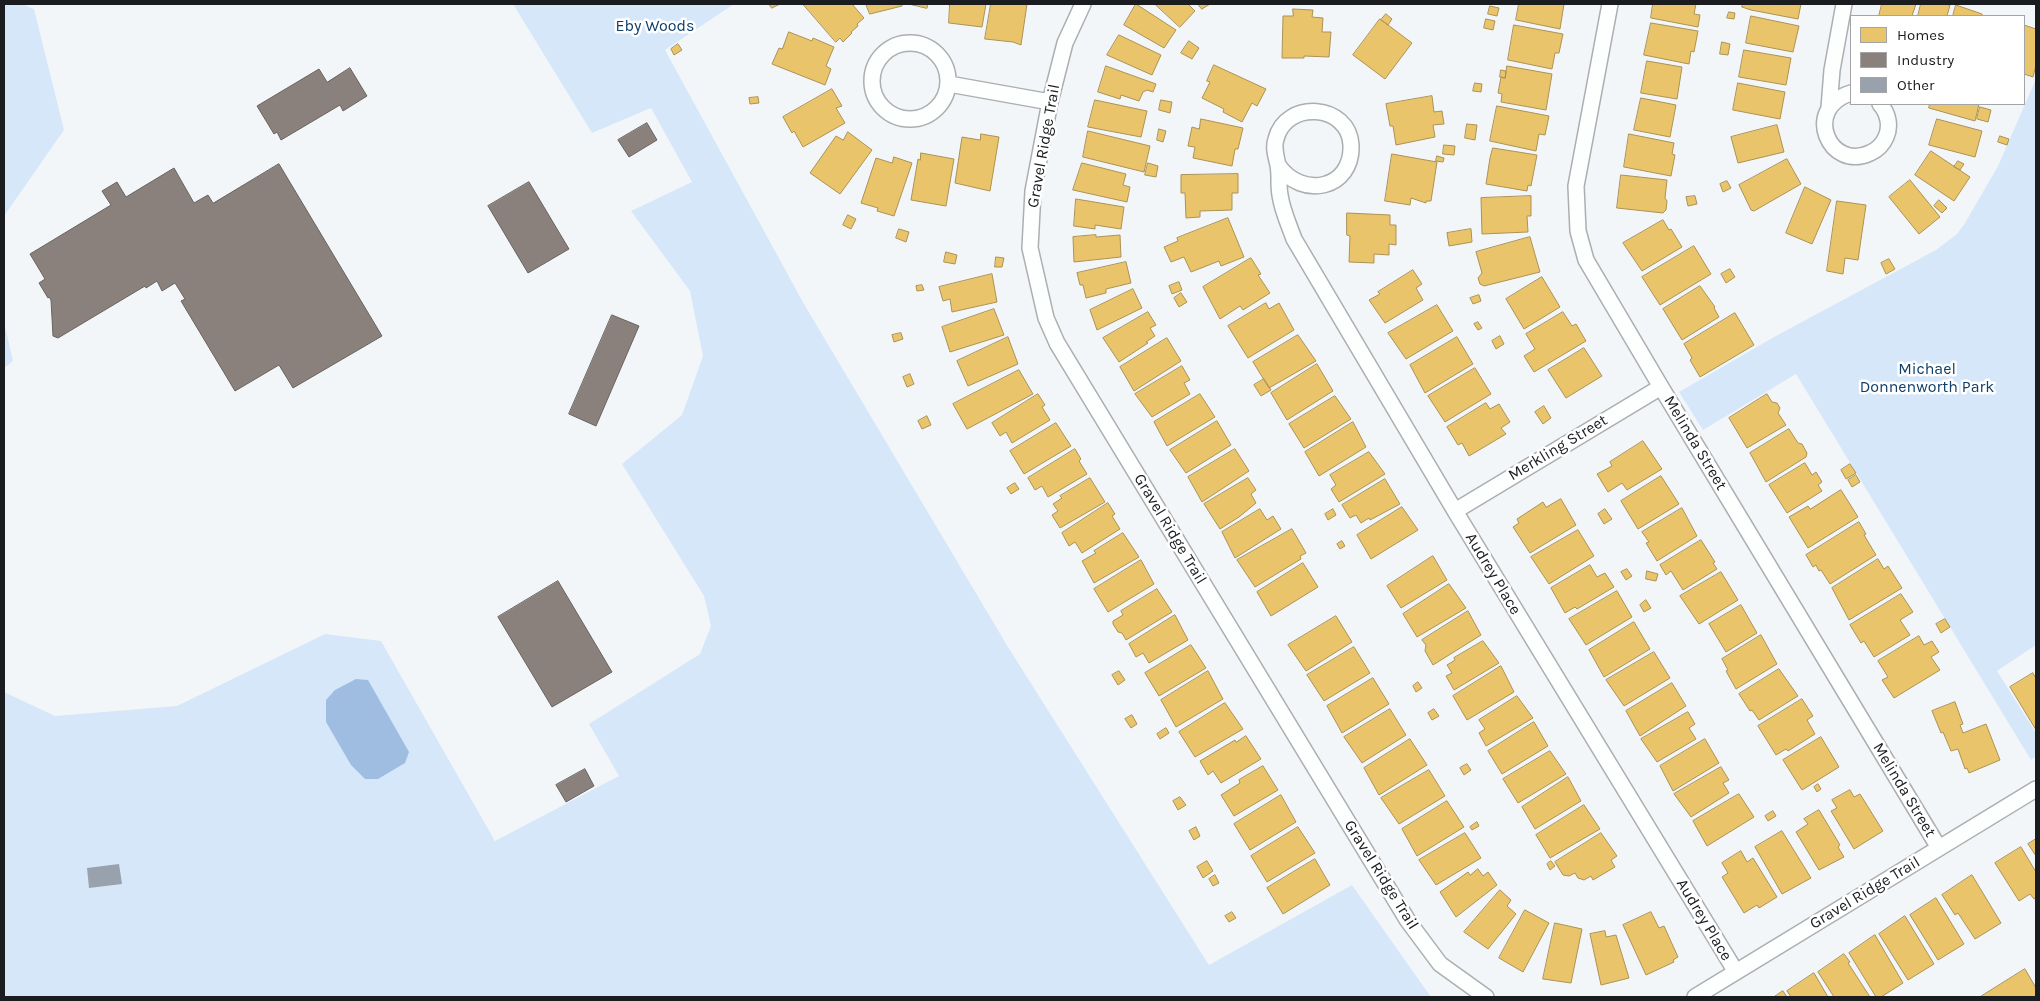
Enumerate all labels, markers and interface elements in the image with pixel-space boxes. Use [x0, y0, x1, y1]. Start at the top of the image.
legend [1850, 15, 2025, 105]
park label: Eby Woods [616, 16, 694, 36]
text: Homes [1897, 26, 1945, 44]
text: Industry [1897, 51, 1954, 69]
text: Other [1897, 76, 1935, 94]
street label: Gravel Ridge Trail [1024, 83, 1064, 209]
park label: Michael Donnenworth Park [1860, 359, 1994, 397]
street label: Melinda Street [1659, 392, 1731, 494]
street label: Merkling Street [1505, 411, 1611, 485]
street label: Gravel Ridge Trail [1130, 470, 1210, 588]
street label: Audrey Place [1461, 530, 1525, 618]
street label: Melinda Street [1868, 739, 1940, 841]
street label: Gravel Ridge Trail [1340, 817, 1422, 933]
street label: Gravel Ridge Trail [1806, 853, 1924, 933]
street label: Audrey Place [1672, 876, 1736, 964]

